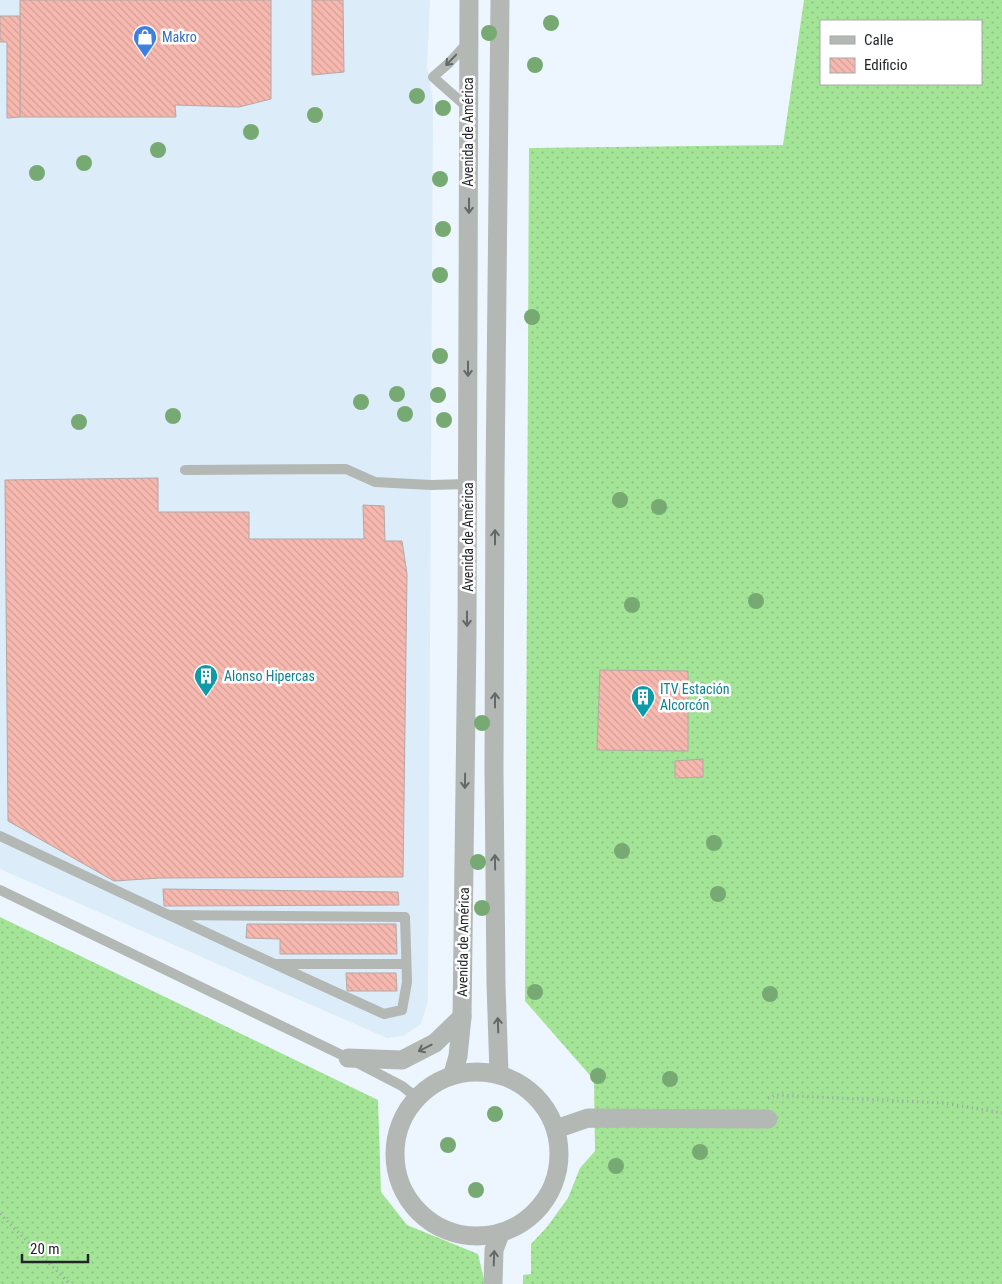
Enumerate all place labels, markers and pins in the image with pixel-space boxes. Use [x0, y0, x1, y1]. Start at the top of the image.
shop icon: Makro [132, 24, 158, 58]
place label: Makro [162, 29, 197, 45]
building icon: Alonso Hipercas [193, 663, 219, 697]
place label: Alonso Hipercas [224, 668, 315, 684]
place label: ITV Estación Alcorcón [660, 681, 729, 713]
building icon: ITV Estación Alcorcón [630, 684, 656, 718]

